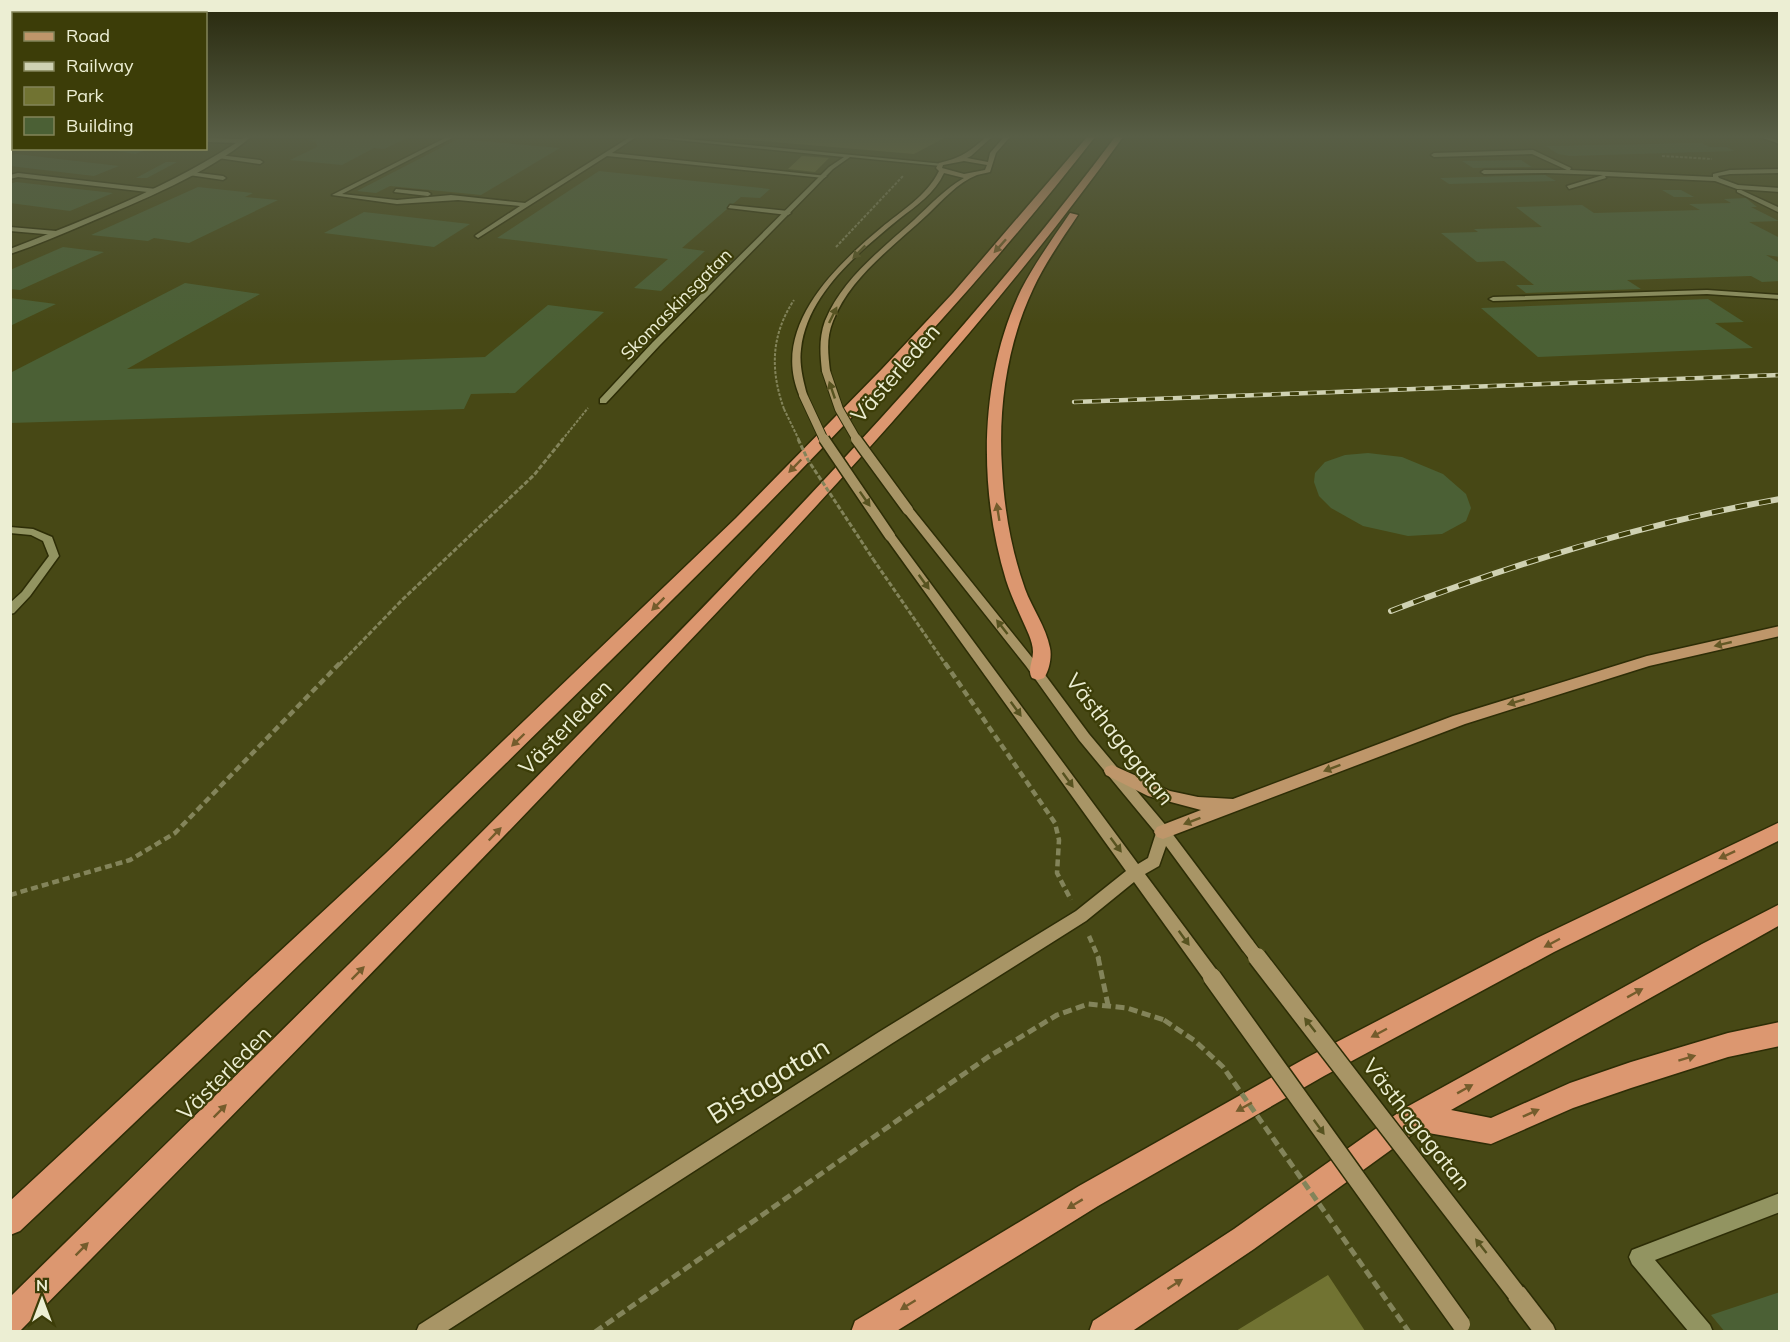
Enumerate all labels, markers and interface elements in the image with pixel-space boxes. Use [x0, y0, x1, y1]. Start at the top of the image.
legend [12, 12, 207, 150]
text: Road [66, 24, 110, 47]
text: Railway [66, 54, 134, 77]
text: Park [66, 84, 105, 107]
text: Building [66, 114, 134, 137]
one-way arrow [993, 239, 1007, 254]
street label: Skomaskinsgatan [615, 243, 737, 365]
one-way arrow [852, 244, 866, 259]
one-way arrow [829, 306, 838, 323]
street label: Västerleden [844, 318, 946, 428]
one-way arrow [826, 381, 836, 399]
one-way arrow [788, 458, 802, 473]
one-way arrow [859, 491, 870, 507]
one-way arrow [994, 503, 1003, 522]
one-way arrow [917, 574, 929, 589]
one-way arrow [650, 597, 665, 611]
one-way arrow [996, 620, 1008, 635]
one-way arrow [1713, 639, 1732, 649]
street label: Västhagagatan [1060, 667, 1180, 811]
street label: Västerleden [512, 673, 618, 781]
one-way arrow [1507, 698, 1525, 707]
one-way arrow [1009, 702, 1021, 717]
one-way arrow [510, 733, 525, 747]
one-way arrow [1323, 763, 1341, 773]
one-way arrow [1062, 772, 1074, 788]
one-way arrow [1182, 817, 1200, 827]
one-way arrow [488, 827, 502, 842]
one-way arrow [1110, 837, 1122, 853]
one-way arrow [1718, 851, 1735, 860]
one-way arrow [1177, 931, 1189, 946]
one-way arrow [1544, 938, 1561, 948]
one-way arrow [350, 966, 364, 980]
one-way arrow [1627, 988, 1644, 998]
one-way arrow [1305, 1018, 1317, 1033]
street label: Västerleden [171, 1020, 277, 1126]
one-way arrow [1371, 1028, 1388, 1038]
street label: Bistagatan [701, 1029, 835, 1131]
street label: Västhagagatan [1357, 1052, 1477, 1196]
one-way arrow [1678, 1053, 1696, 1062]
one-way arrow [1457, 1083, 1473, 1094]
one-way arrow [1236, 1102, 1252, 1113]
one-way arrow [212, 1104, 226, 1118]
one-way arrow [1522, 1109, 1539, 1118]
one-way arrow [1313, 1120, 1325, 1135]
one-way arrow [1067, 1198, 1083, 1209]
one-way arrow [1475, 1239, 1487, 1254]
one-way arrow [74, 1242, 88, 1256]
north arrow [12, 1270, 72, 1330]
text: N [36, 1275, 48, 1295]
one-way arrow [1167, 1278, 1183, 1290]
one-way arrow [900, 1300, 916, 1311]

